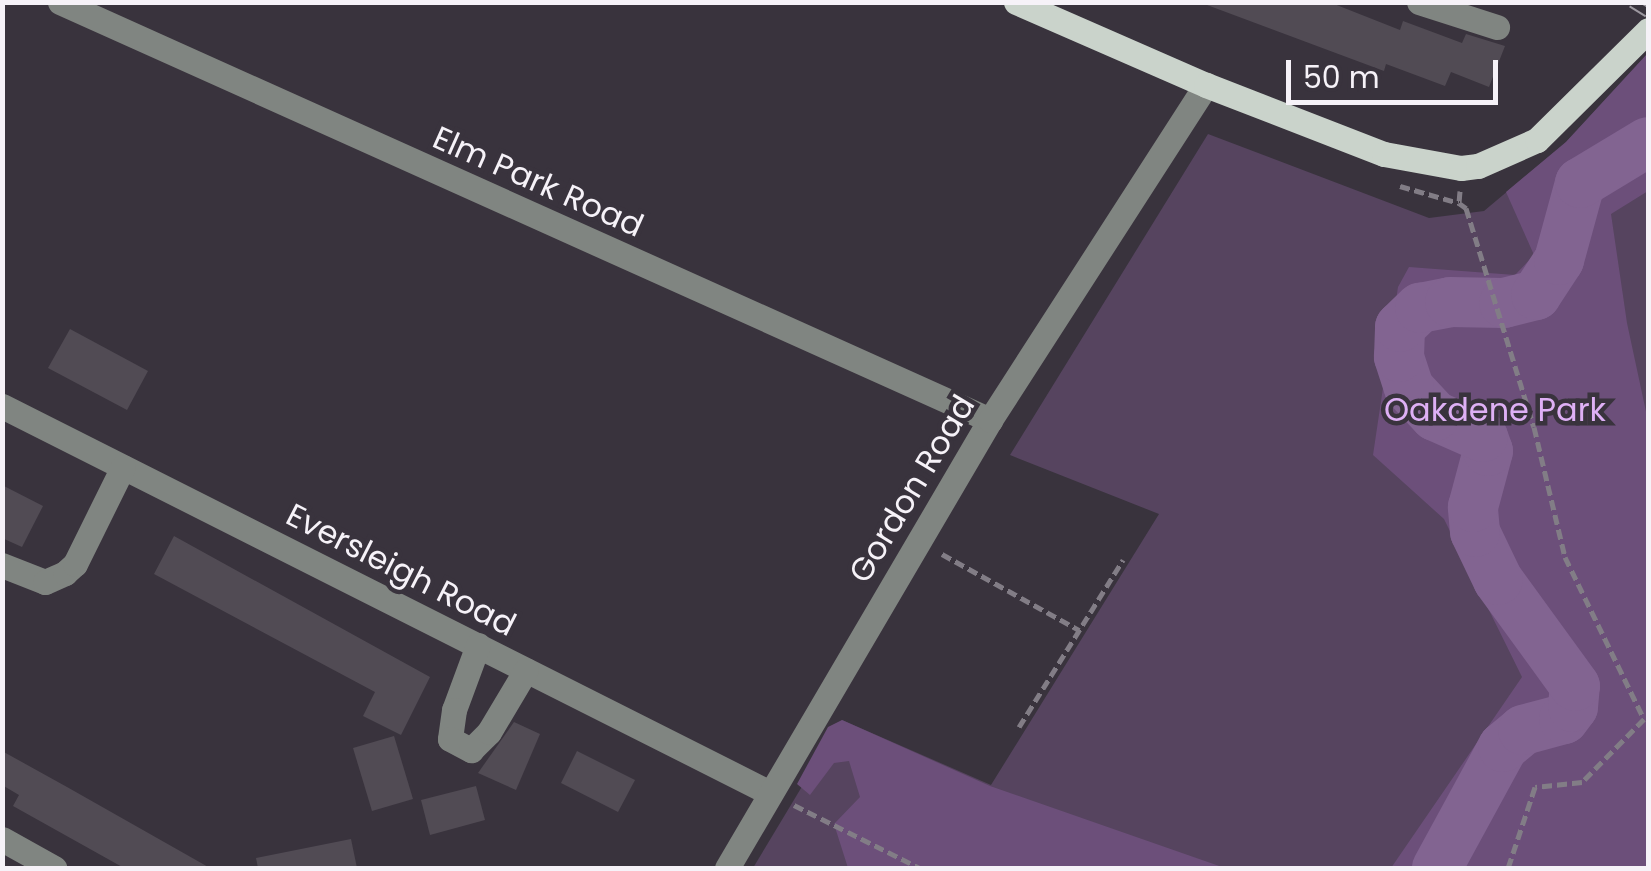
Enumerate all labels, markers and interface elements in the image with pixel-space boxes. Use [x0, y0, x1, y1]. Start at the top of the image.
scale bar [1291, 40, 1504, 102]
text: 50 m [1303, 56, 1380, 99]
street label: Elm Park Road [427, 118, 649, 246]
street label: Gordon Road [841, 388, 983, 590]
park label: Oakdene Park [1384, 391, 1606, 429]
street label: Eversleigh Road [280, 496, 522, 644]

